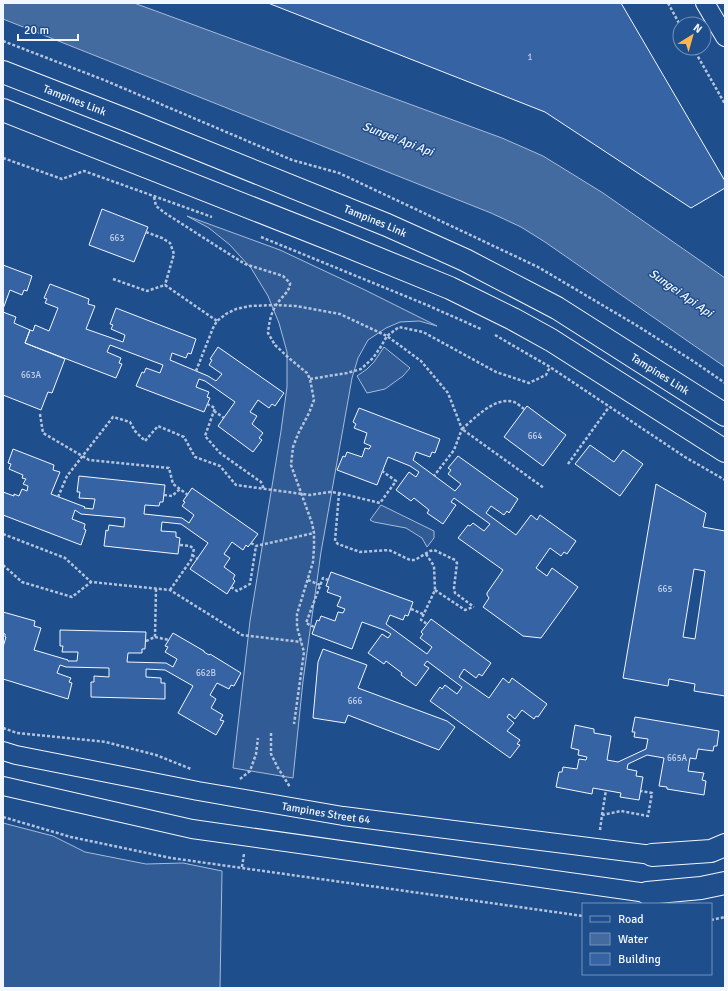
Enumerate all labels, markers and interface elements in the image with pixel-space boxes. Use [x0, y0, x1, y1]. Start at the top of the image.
scale bar [18, 16, 78, 42]
north arrow [672, 16, 712, 56]
text: N [691, 21, 705, 36]
text: 20 m [24, 23, 49, 38]
house number: 1 [528, 52, 533, 63]
street label: Tampines Link [41, 82, 108, 119]
water label: Sungei Api Api [360, 119, 437, 160]
street label: Tampines Link [342, 202, 409, 240]
house number: 663 [110, 233, 124, 244]
water label: Sungei Api Api [646, 266, 717, 322]
street label: Tampines Link [628, 351, 692, 398]
house number: 663A [21, 370, 42, 381]
house number: 664 [528, 431, 542, 442]
house number: 665 [658, 584, 672, 595]
house number: 662B [196, 668, 216, 679]
house number: 666 [348, 696, 362, 707]
house number: 665A [667, 753, 688, 764]
street label: Tampines Street 64 [281, 800, 371, 826]
legend [582, 903, 712, 975]
text: Road [618, 912, 644, 927]
text: Water [618, 932, 649, 947]
text: Building [618, 952, 661, 967]

